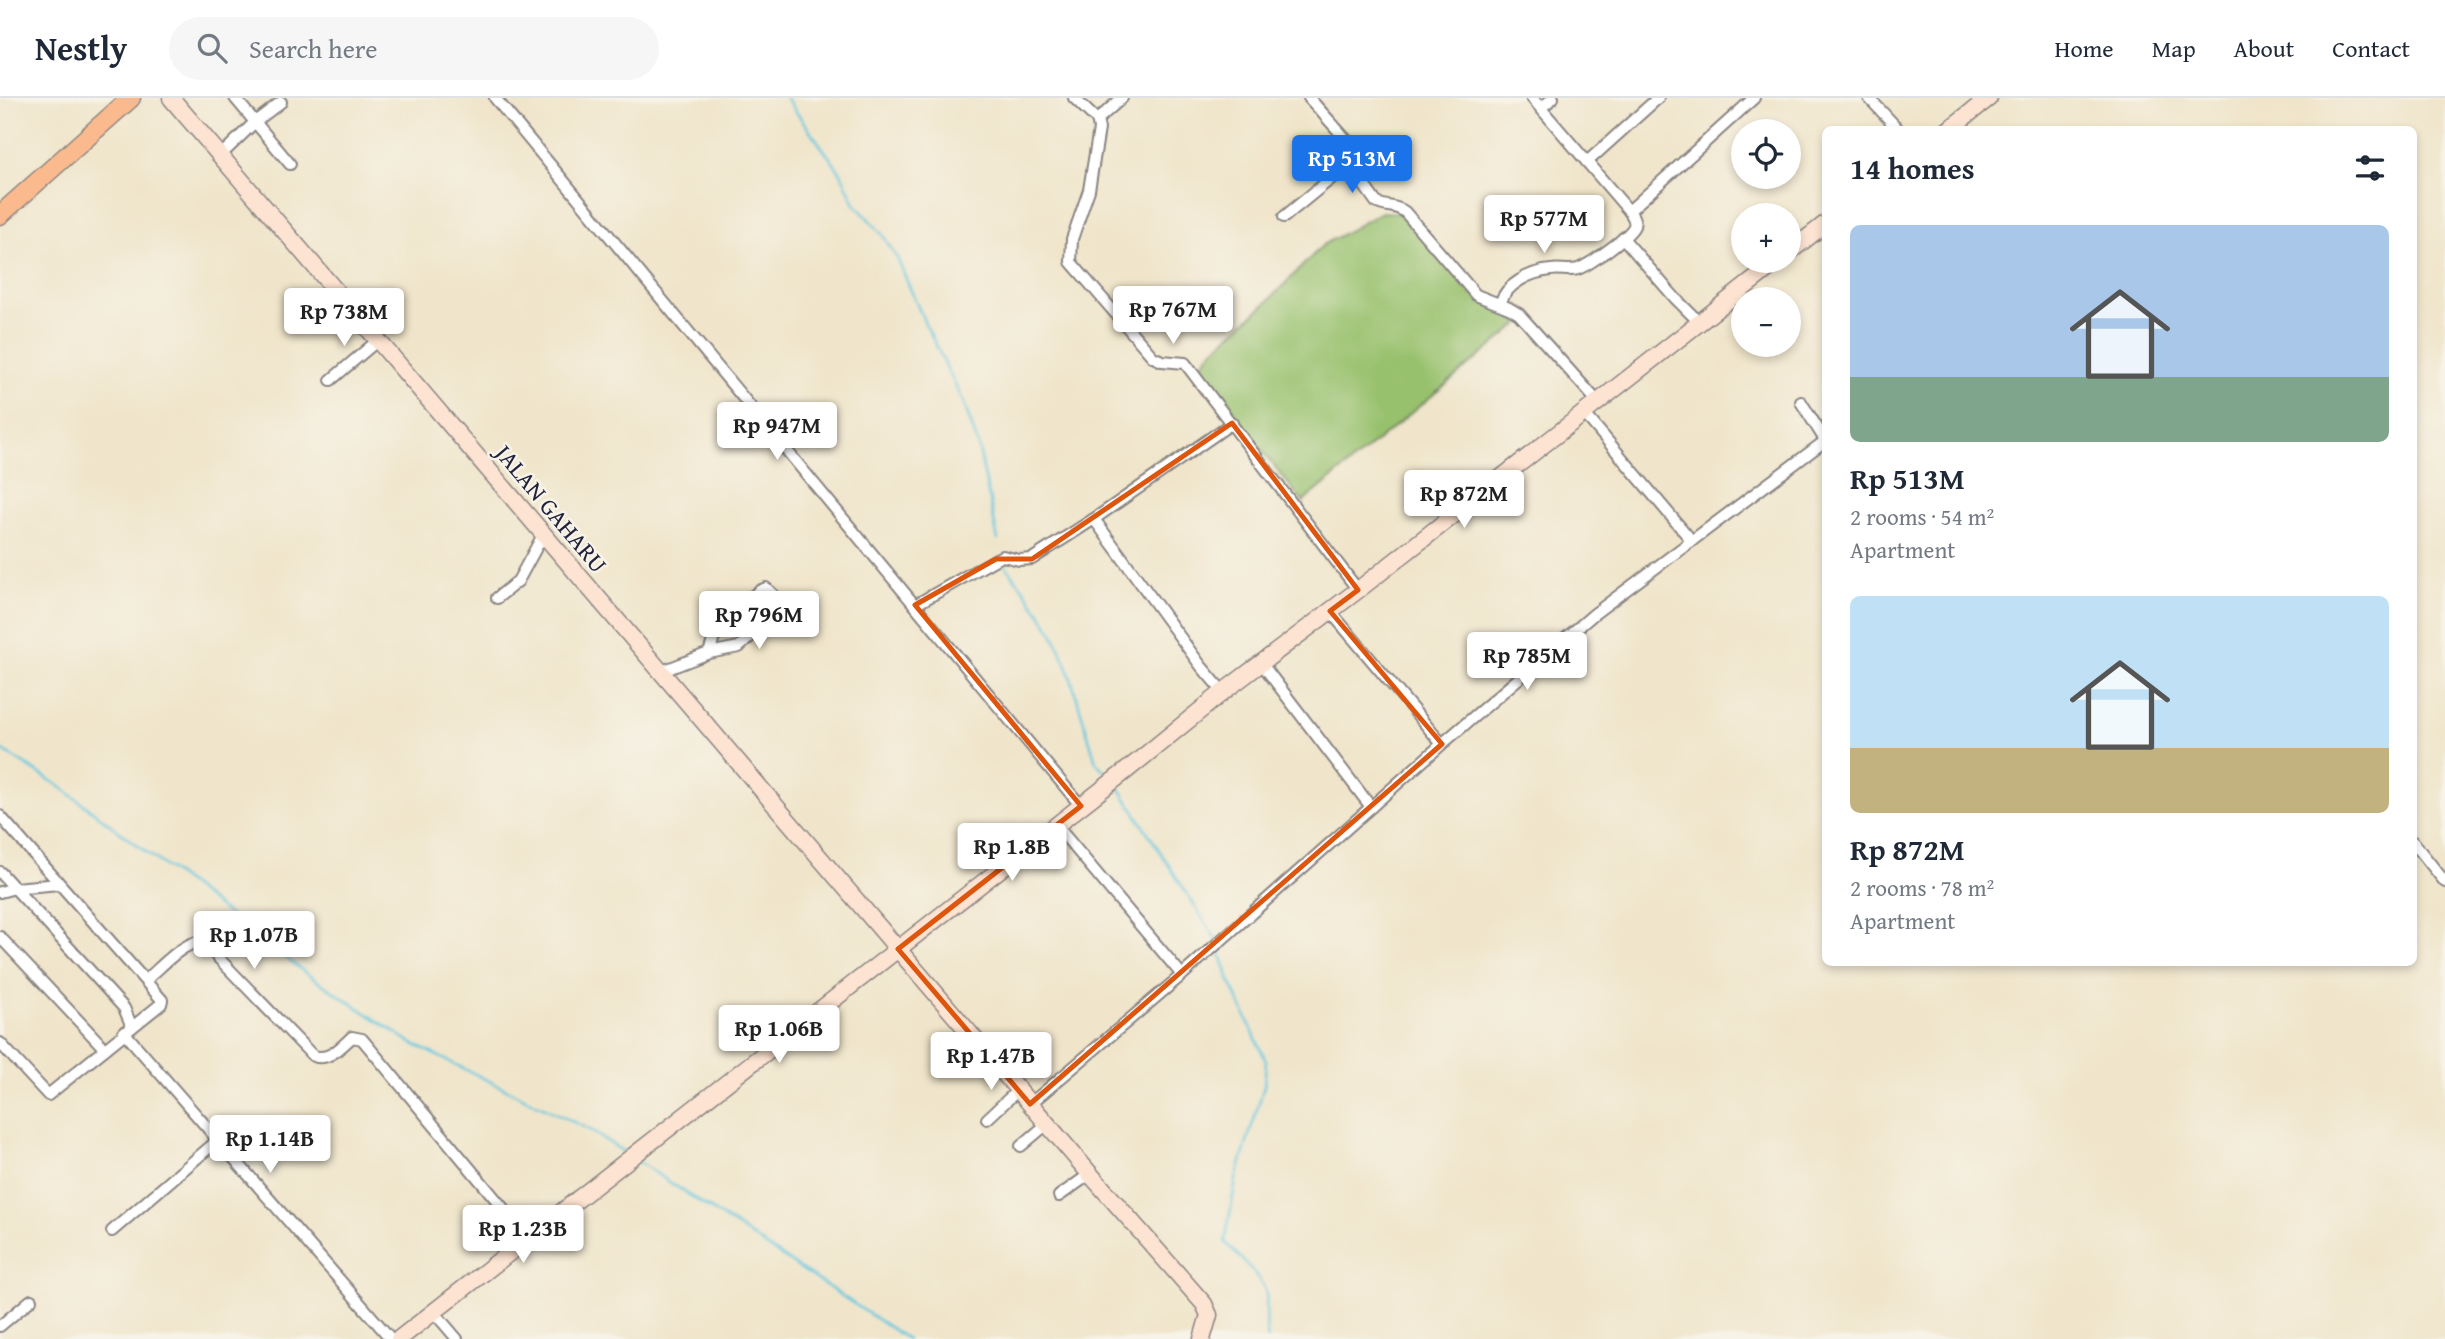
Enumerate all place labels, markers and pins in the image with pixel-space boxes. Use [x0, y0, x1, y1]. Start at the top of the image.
pin: Rp 513M [1287, 136, 1417, 195]
pin: Rp 577M [1479, 195, 1609, 255]
pin: Rp 767M [1108, 286, 1238, 346]
pin: Rp 738M [279, 288, 409, 348]
pin: Rp 947M [712, 402, 842, 462]
pin: Rp 872M [1399, 470, 1529, 530]
pin: Rp 796M [694, 592, 824, 651]
pin: Rp 785M [1462, 632, 1592, 692]
pin: Rp 1.8B [947, 824, 1077, 883]
pin: Rp 1.07B [182, 912, 326, 971]
pin: Rp 1.06B [707, 1006, 851, 1065]
pin: Rp 1.47B [919, 1032, 1063, 1092]
pin: Rp 1.14B [198, 1116, 342, 1175]
pin: Rp 1.23B [451, 1206, 595, 1265]

